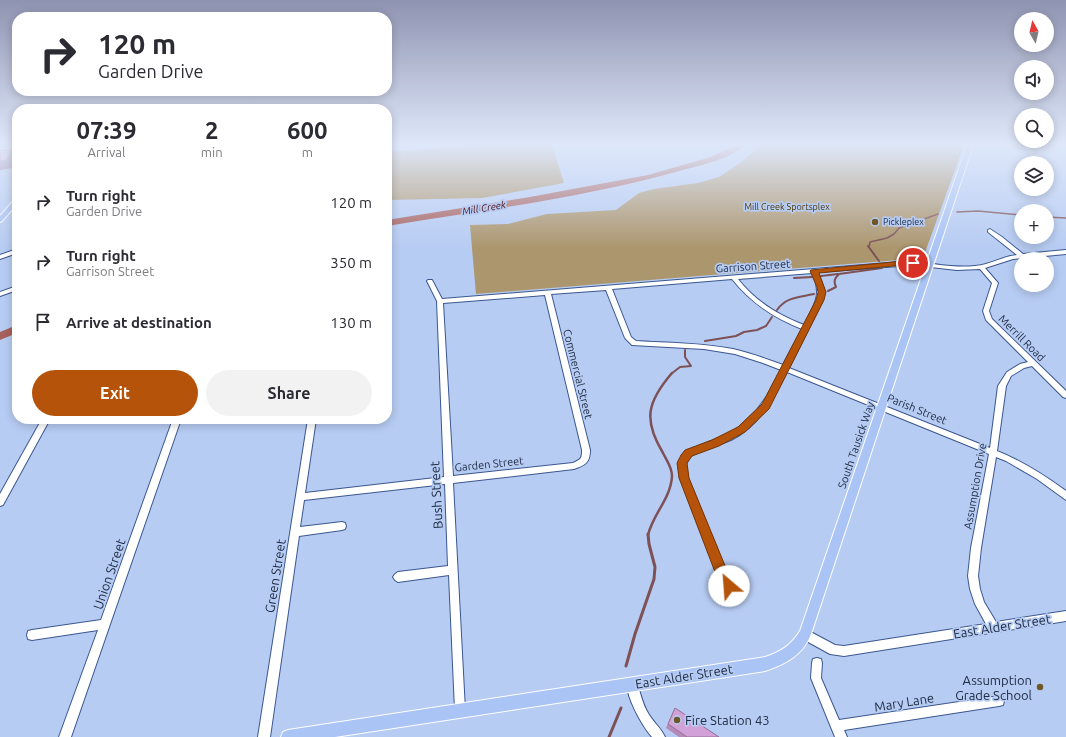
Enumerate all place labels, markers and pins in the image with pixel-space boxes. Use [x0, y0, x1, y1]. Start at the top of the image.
marker: Pickleplex [870, 217, 880, 227]
place label: Pickleplex [883, 217, 924, 227]
pin [896, 246, 930, 280]
place label: Assumption Grade School [955, 673, 1033, 702]
marker: Assumption Grade School [1035, 682, 1045, 692]
place label: Fire Station 43 [685, 713, 770, 727]
marker: Fire Station 43 [672, 715, 682, 725]

